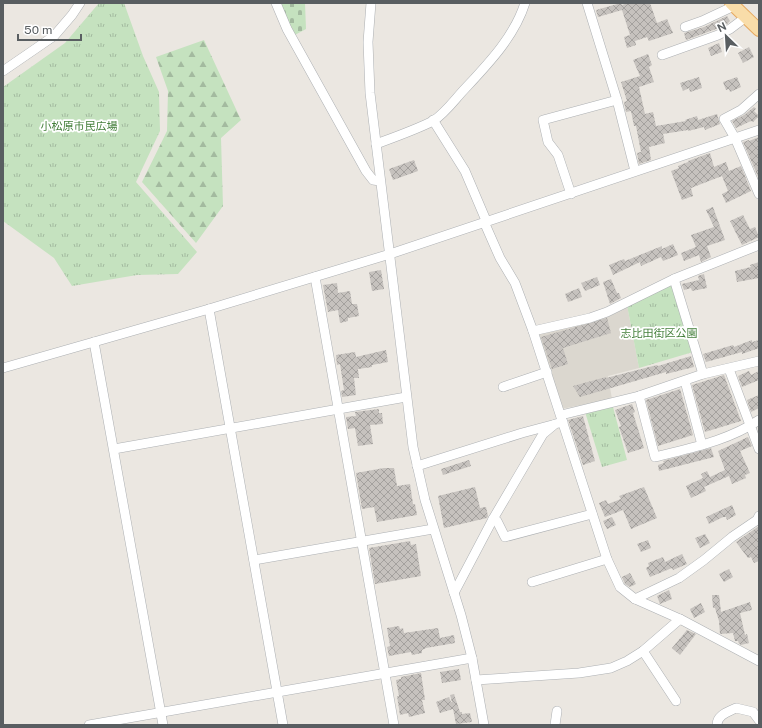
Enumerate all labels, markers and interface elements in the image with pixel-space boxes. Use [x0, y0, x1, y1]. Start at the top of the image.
scale bar [18, 16, 81, 42]
north arrow [706, 16, 746, 56]
text: N [715, 20, 728, 34]
text: 50 m [24, 23, 52, 37]
park label: 小松原市民広場 [41, 120, 118, 132]
park label: 志比田街区公園 [621, 327, 698, 339]

